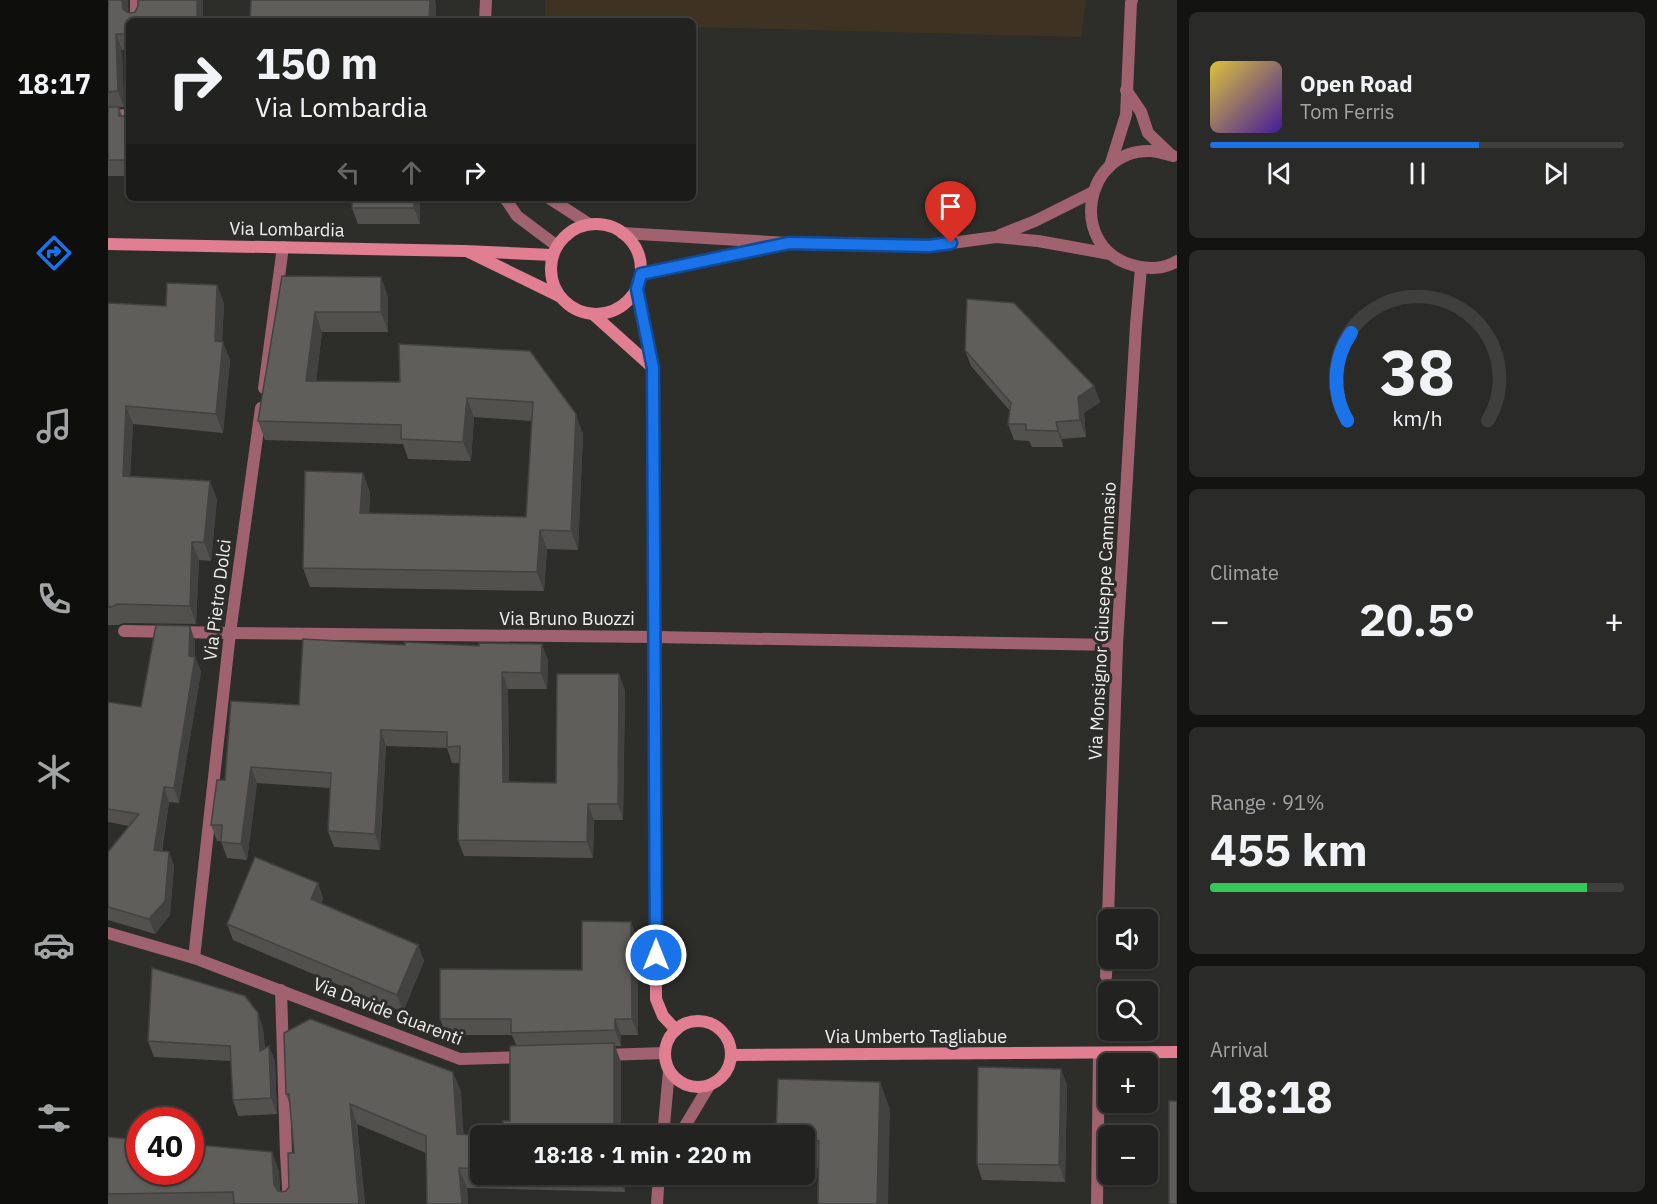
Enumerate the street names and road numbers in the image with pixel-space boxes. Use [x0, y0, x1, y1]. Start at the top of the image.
street label: Via Lombardia [229, 216, 345, 242]
street label: Via Monsignor Giuseppe Camnasio [1083, 481, 1121, 761]
street label: Via Pietro Dolci [198, 538, 236, 662]
street label: Via Bruno Buozzi [499, 607, 635, 630]
street label: Via Davide Guarenti [310, 972, 466, 1050]
street label: Via Umberto Tagliabue [825, 1025, 1007, 1048]

